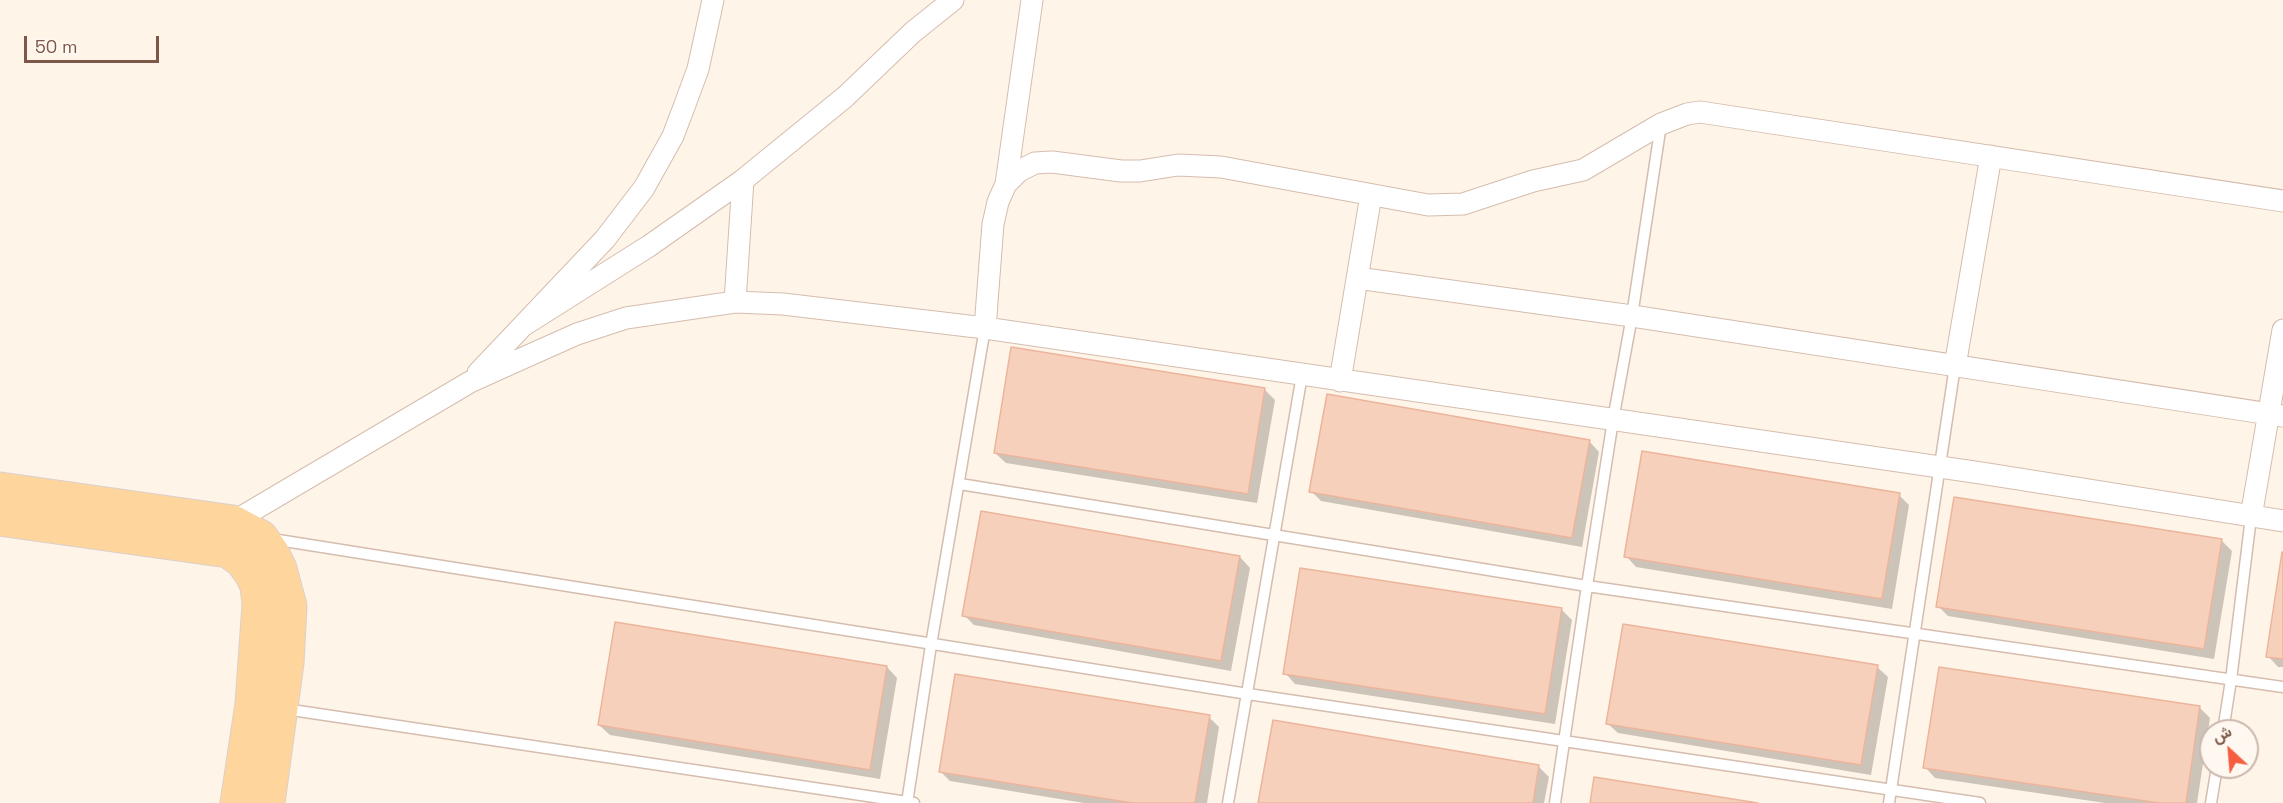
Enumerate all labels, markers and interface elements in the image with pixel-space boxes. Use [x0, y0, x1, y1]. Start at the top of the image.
scale bar [27, 24, 162, 62]
text: 50 m [35, 35, 77, 58]
north arrow [2199, 719, 2259, 779]
text: ش [2209, 721, 2235, 748]

